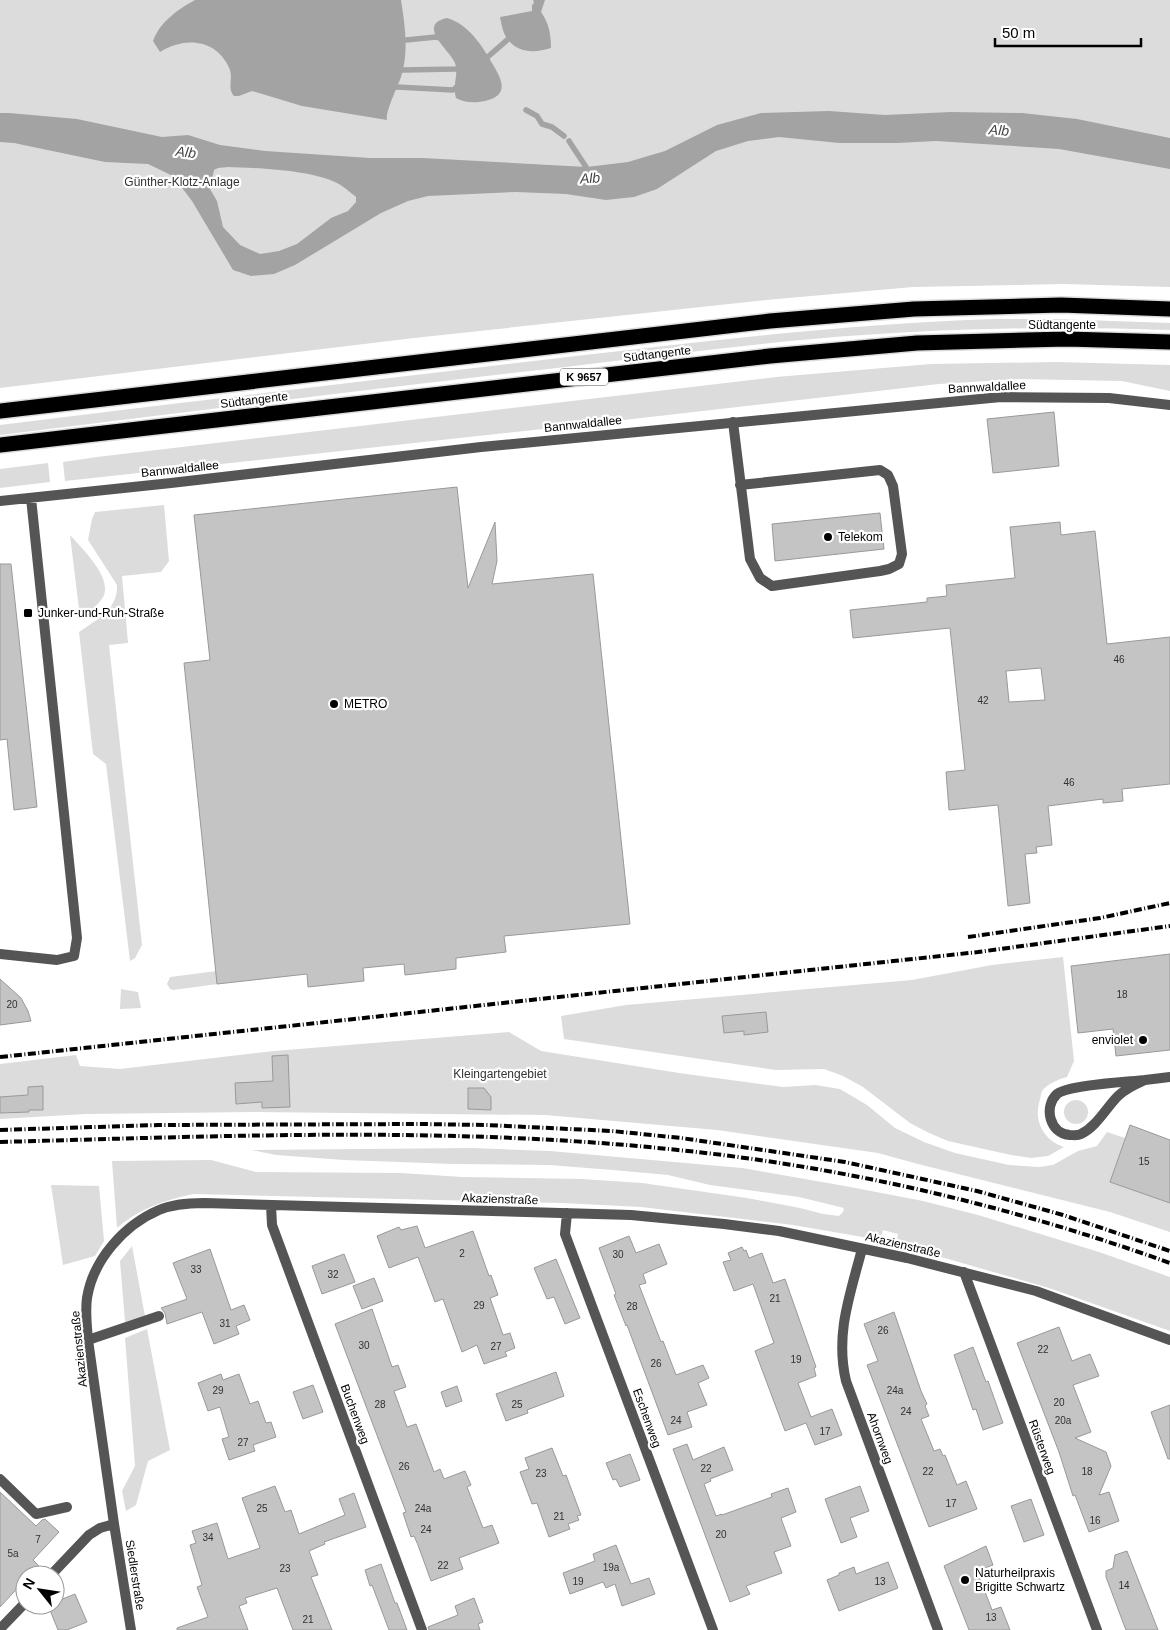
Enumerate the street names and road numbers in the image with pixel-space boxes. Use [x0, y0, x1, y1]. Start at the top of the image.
street label: Südtangente [1028, 318, 1096, 332]
street label: Südtangente [622, 343, 692, 365]
road number: K 9657 [560, 368, 608, 386]
street label: Bannwaldallee [948, 378, 1027, 396]
street label: Südtangente [219, 389, 289, 411]
street label: Bannwaldallee [543, 413, 623, 435]
street label: Bannwaldallee [140, 458, 220, 480]
street label: Akazienstraße [461, 1191, 539, 1207]
street label: Akazienstraße [864, 1230, 942, 1261]
street label: Akazienstraße [68, 1310, 90, 1388]
street label: Buchenweg [338, 1382, 372, 1446]
street label: Eschenweg [630, 1386, 664, 1450]
street label: Ahornweg [864, 1410, 896, 1466]
street label: Rüsterweg [1026, 1418, 1058, 1476]
street label: Siedlerstraße [123, 1539, 148, 1612]

